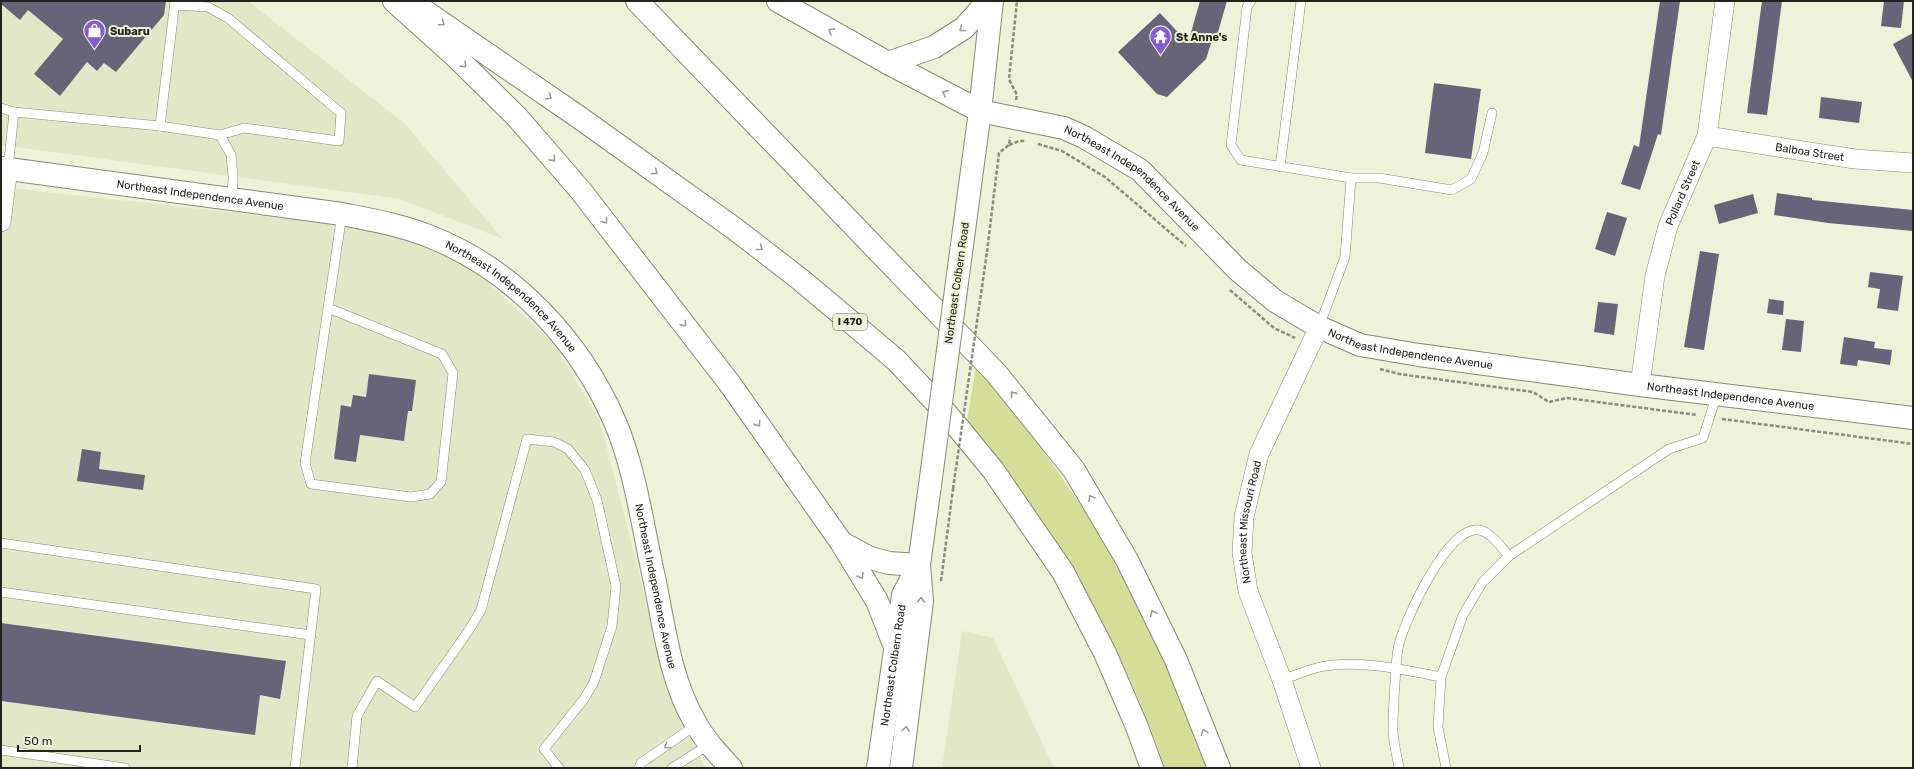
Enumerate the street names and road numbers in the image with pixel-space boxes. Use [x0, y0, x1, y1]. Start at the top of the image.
street label: Northeast Independence Avenue [1062, 123, 1202, 234]
street label: Balboa Street [1774, 140, 1846, 164]
street label: Pollard Street [1663, 157, 1703, 227]
street label: Northeast Independence Avenue [116, 177, 285, 213]
street label: Northeast Colbern Road [942, 221, 972, 345]
street label: Northeast Independence Avenue [443, 238, 579, 355]
road number: I 470 [833, 314, 867, 330]
street label: Northeast Independence Avenue [1326, 325, 1494, 371]
street label: Northeast Independence Avenue [1646, 379, 1815, 413]
street label: Northeast Missouri Road [1235, 459, 1264, 585]
street label: Northeast Independence Avenue [633, 502, 679, 670]
street label: Northeast Colbern Road [878, 603, 908, 727]

